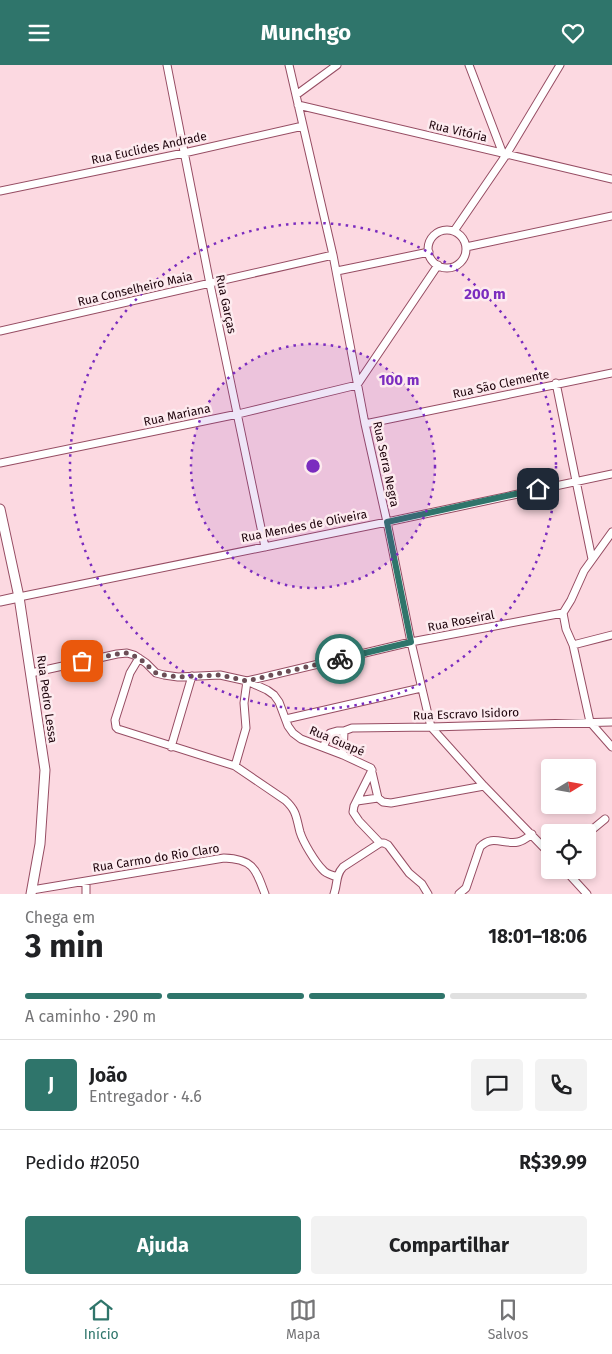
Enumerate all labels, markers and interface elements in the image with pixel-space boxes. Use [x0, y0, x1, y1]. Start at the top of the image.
icon: menu [25, 19, 53, 47]
text: Munchgo [261, 19, 351, 46]
icon: heart [559, 19, 587, 47]
street label: Rua Vitória [427, 117, 489, 145]
street label: Rua Euclides Andrade [90, 129, 208, 167]
street label: Rua Conselheiro Maia [76, 269, 194, 309]
street label: Rua Garças [213, 273, 239, 335]
text: 200 m [464, 285, 506, 303]
street label: Rua São Clemente [451, 367, 551, 401]
text: 100 m [379, 371, 419, 389]
street label: Rua Mariana [142, 401, 212, 429]
street label: Rua Serra Negra [370, 420, 402, 508]
centre of rings [304, 457, 322, 475]
pin [517, 468, 559, 510]
icon: home [524, 475, 552, 503]
street label: Rua Mendes de Oliveira [240, 507, 368, 545]
street label: Rua Roseiral [426, 608, 496, 634]
courier [315, 634, 365, 684]
pin [61, 640, 103, 682]
icon: bike [326, 645, 354, 673]
icon: bag [68, 647, 96, 675]
street label: Rua Pedro Lessa [34, 654, 60, 744]
street label: Rua Escravo Isidoro [413, 705, 519, 723]
street label: Rua Guapé [307, 723, 367, 759]
north arrow [541, 759, 596, 814]
map controls [541, 759, 596, 879]
button: locate [541, 824, 596, 879]
street label: Rua Carmo do Rio Claro [92, 841, 220, 875]
text: Chega em [25, 908, 95, 927]
text: 18:01–18:06 [488, 925, 587, 948]
text: 3 min [25, 927, 104, 965]
text: A caminho · 290 m [25, 1007, 156, 1026]
button: chat [471, 1059, 523, 1111]
button: phone [535, 1059, 587, 1111]
text: João [89, 1064, 127, 1087]
text: J [48, 1073, 54, 1096]
text: Entregador · 4.6 [89, 1087, 202, 1106]
text: Pedido #2050 [25, 1151, 140, 1174]
text: R$39.99 [519, 1151, 587, 1174]
button: Ajuda [25, 1216, 301, 1274]
button: Compartilhar [311, 1216, 587, 1274]
tab: Início [84, 1296, 119, 1343]
tab: Mapa [286, 1296, 320, 1343]
tab: Salvos [488, 1296, 528, 1343]

